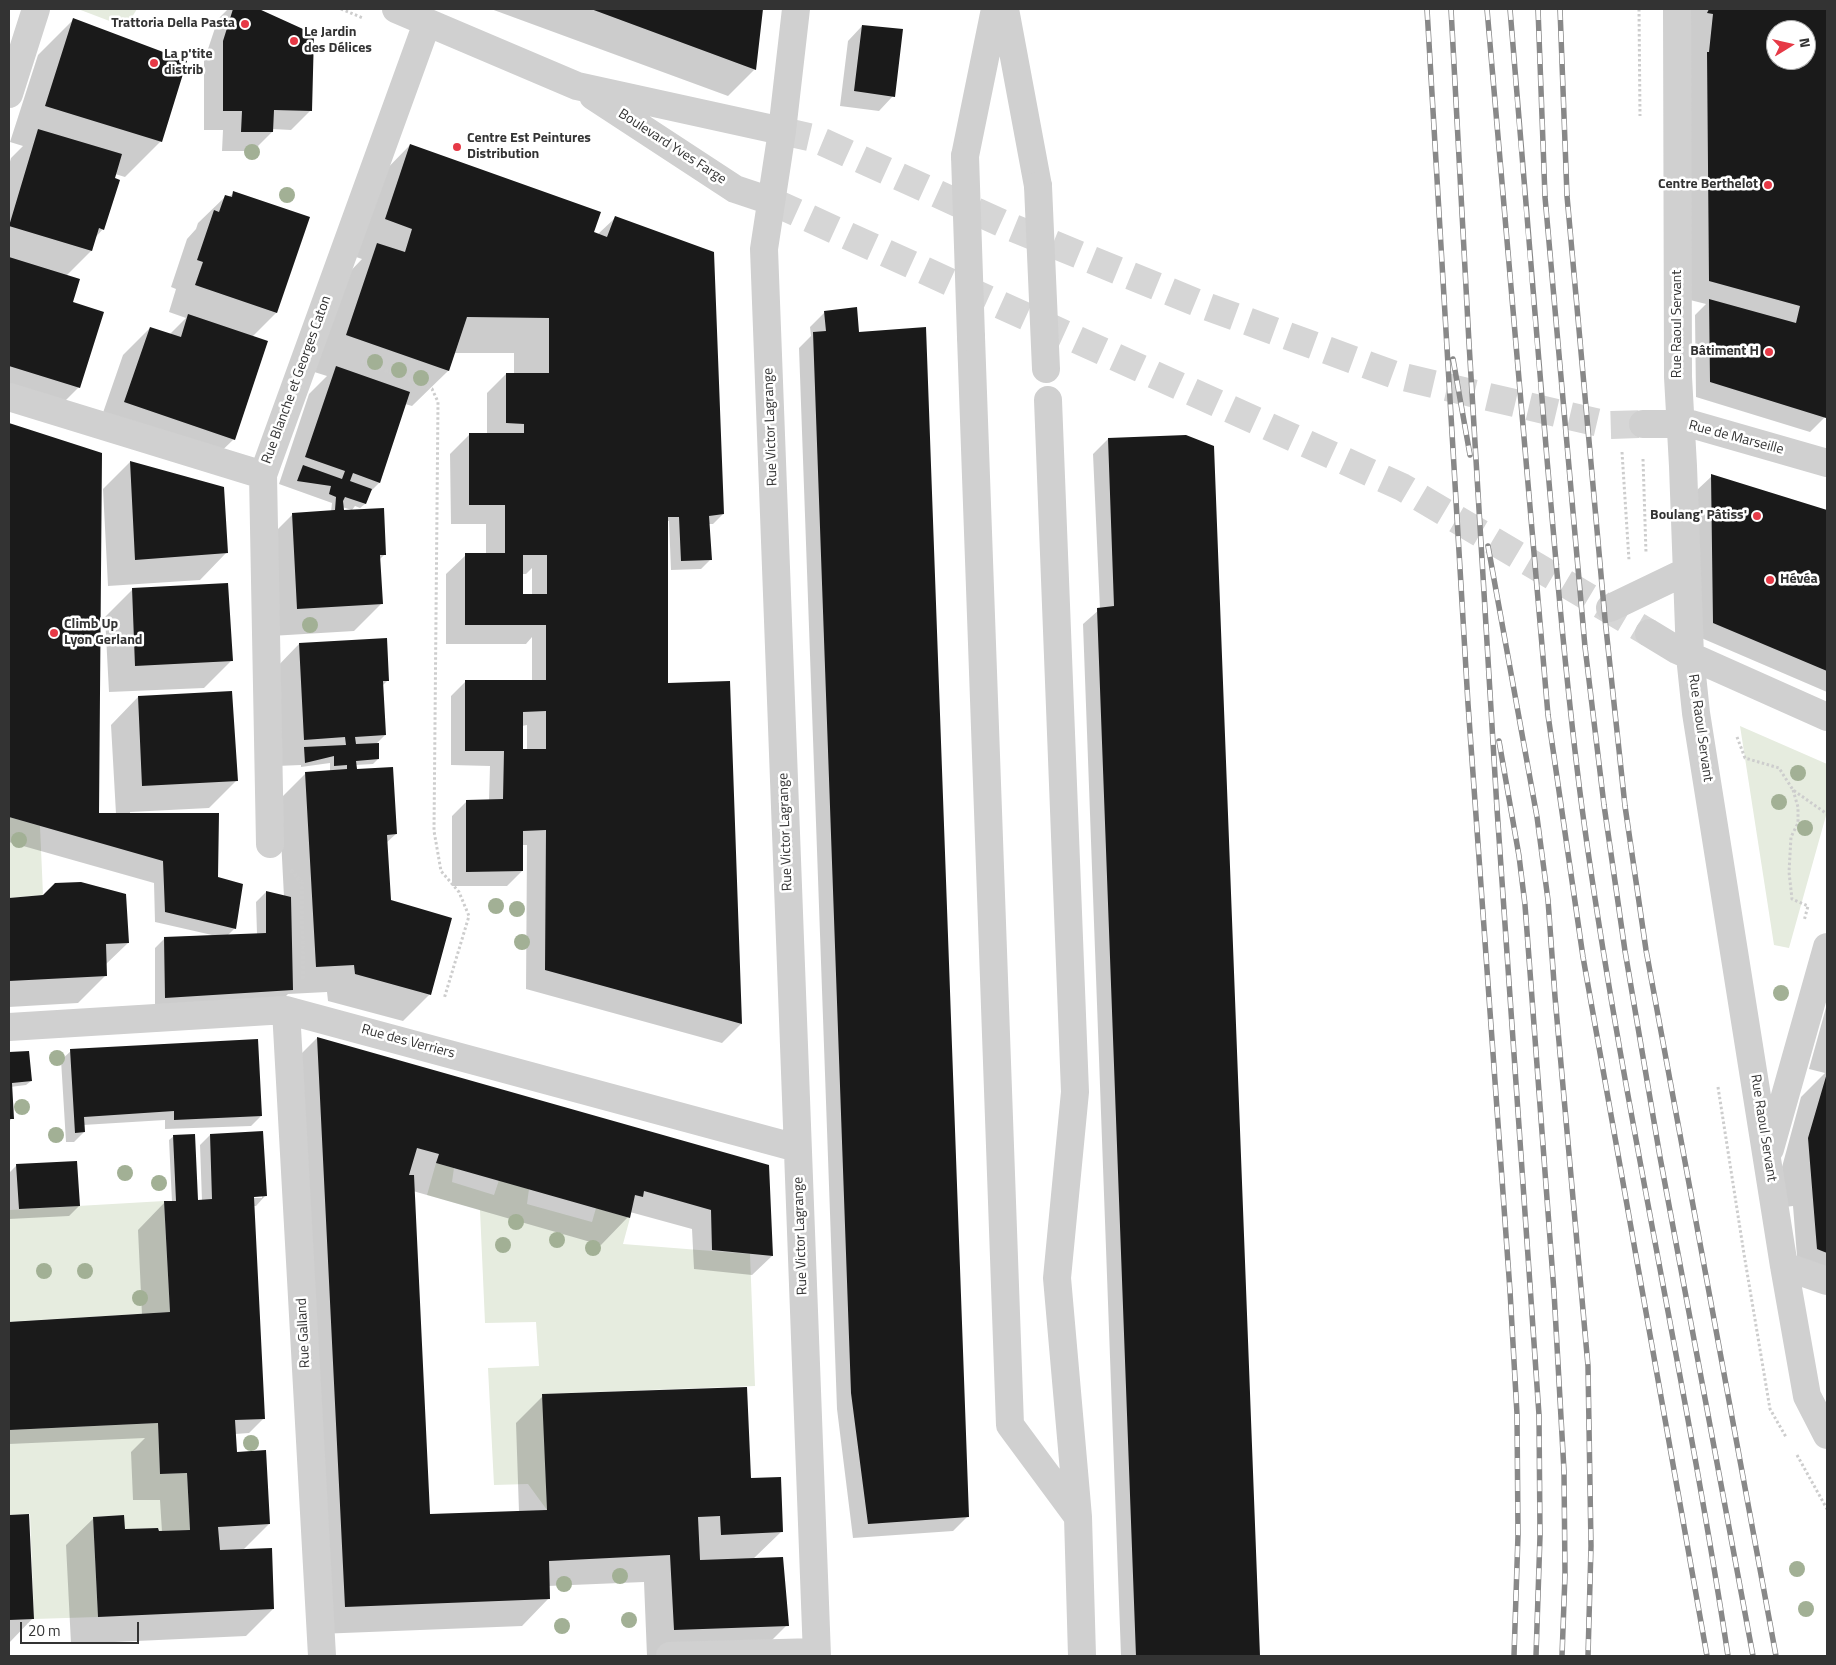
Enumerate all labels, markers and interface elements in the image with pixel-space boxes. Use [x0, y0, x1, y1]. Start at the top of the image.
place label: Trattoria Della Pasta [111, 16, 235, 32]
marker: Trattoria Della Pasta [239, 18, 251, 30]
north arrow [1766, 20, 1816, 70]
place label: Le Jardin des Délices [304, 25, 372, 58]
marker: Le Jardin des Délices [288, 35, 300, 47]
text: N [1794, 36, 1816, 49]
place label: La p'tite distrib [164, 47, 213, 80]
marker: La p'tite distrib [148, 57, 160, 69]
street label: Boulevard Yves Farge [615, 106, 729, 188]
place label: Centre Est Peintures Distribution [467, 131, 591, 164]
marker: Centre Est Peintures Distribution [451, 141, 463, 153]
place label: Centre Berthelot [1658, 177, 1758, 193]
marker: Centre Berthelot [1762, 179, 1774, 191]
street label: Rue Raoul Servant [1670, 270, 1686, 378]
street label: Rue Blanche et Georges Caton [259, 294, 335, 466]
place label: Bâtiment H [1690, 344, 1759, 360]
marker: Bâtiment H [1763, 346, 1775, 358]
street label: Rue Victor Lagrange [761, 368, 781, 486]
street label: Rue de Marseille [1687, 417, 1785, 459]
place label: Boulang' Pâtiss' [1650, 508, 1747, 524]
marker: Boulang' Pâtiss' [1751, 510, 1763, 522]
place label: Hévéa [1780, 572, 1818, 588]
marker: Hévéa [1764, 574, 1776, 586]
place label: Climb Up Lyon Gerland [64, 617, 143, 650]
marker: Climb Up Lyon Gerland [48, 627, 60, 639]
street label: Rue Raoul Servant [1684, 673, 1716, 783]
street label: Rue Victor Lagrange [776, 773, 796, 891]
street label: Rue des Verriers [359, 1021, 457, 1063]
street label: Rue Raoul Servant [1746, 1073, 1780, 1183]
street label: Rue Victor Lagrange [791, 1177, 811, 1295]
street label: Rue Galland [294, 1298, 314, 1368]
scale bar [22, 1612, 141, 1644]
text: 20 m [28, 1619, 61, 1642]

